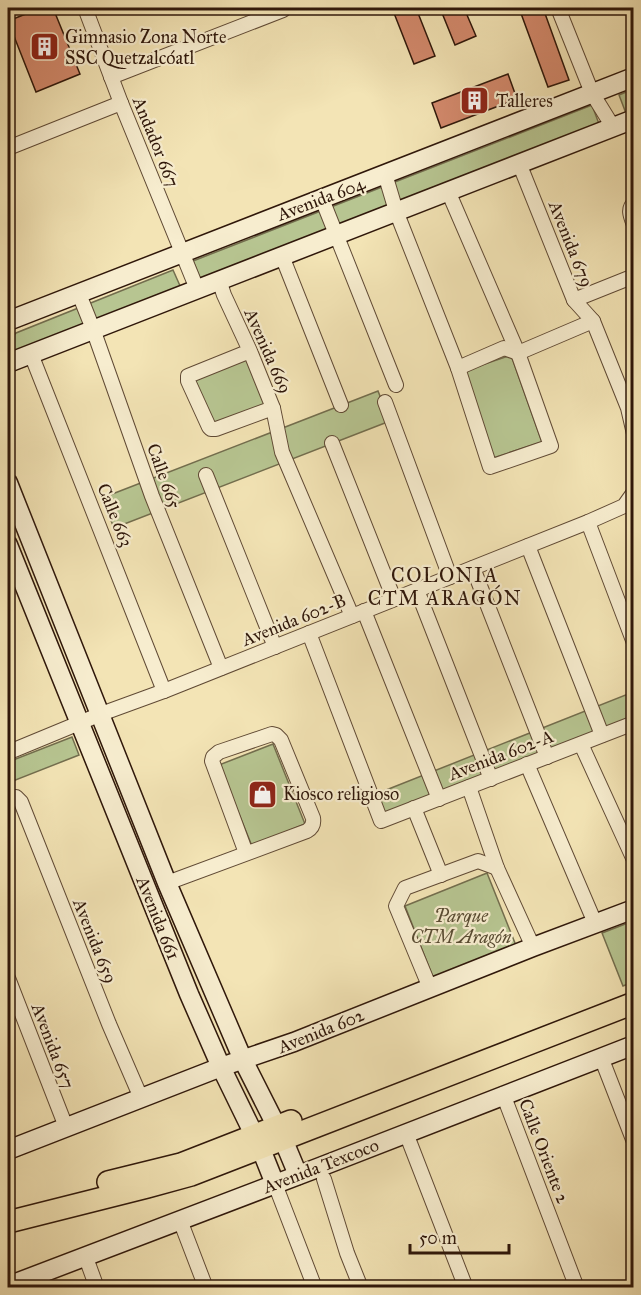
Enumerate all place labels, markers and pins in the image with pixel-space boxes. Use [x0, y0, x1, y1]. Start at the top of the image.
place label: Gimnasio Zona Norte SSC Quetzalcóatl [65, 26, 226, 69]
building icon: Gimnasio Zona Norte SSC Quetzalcóatl [28, 31, 60, 63]
building icon: Talleres [459, 85, 491, 117]
place label: Talleres [496, 90, 553, 112]
shop icon: Kiosco religioso [246, 778, 278, 810]
place label: Kiosco religioso [283, 783, 399, 806]

